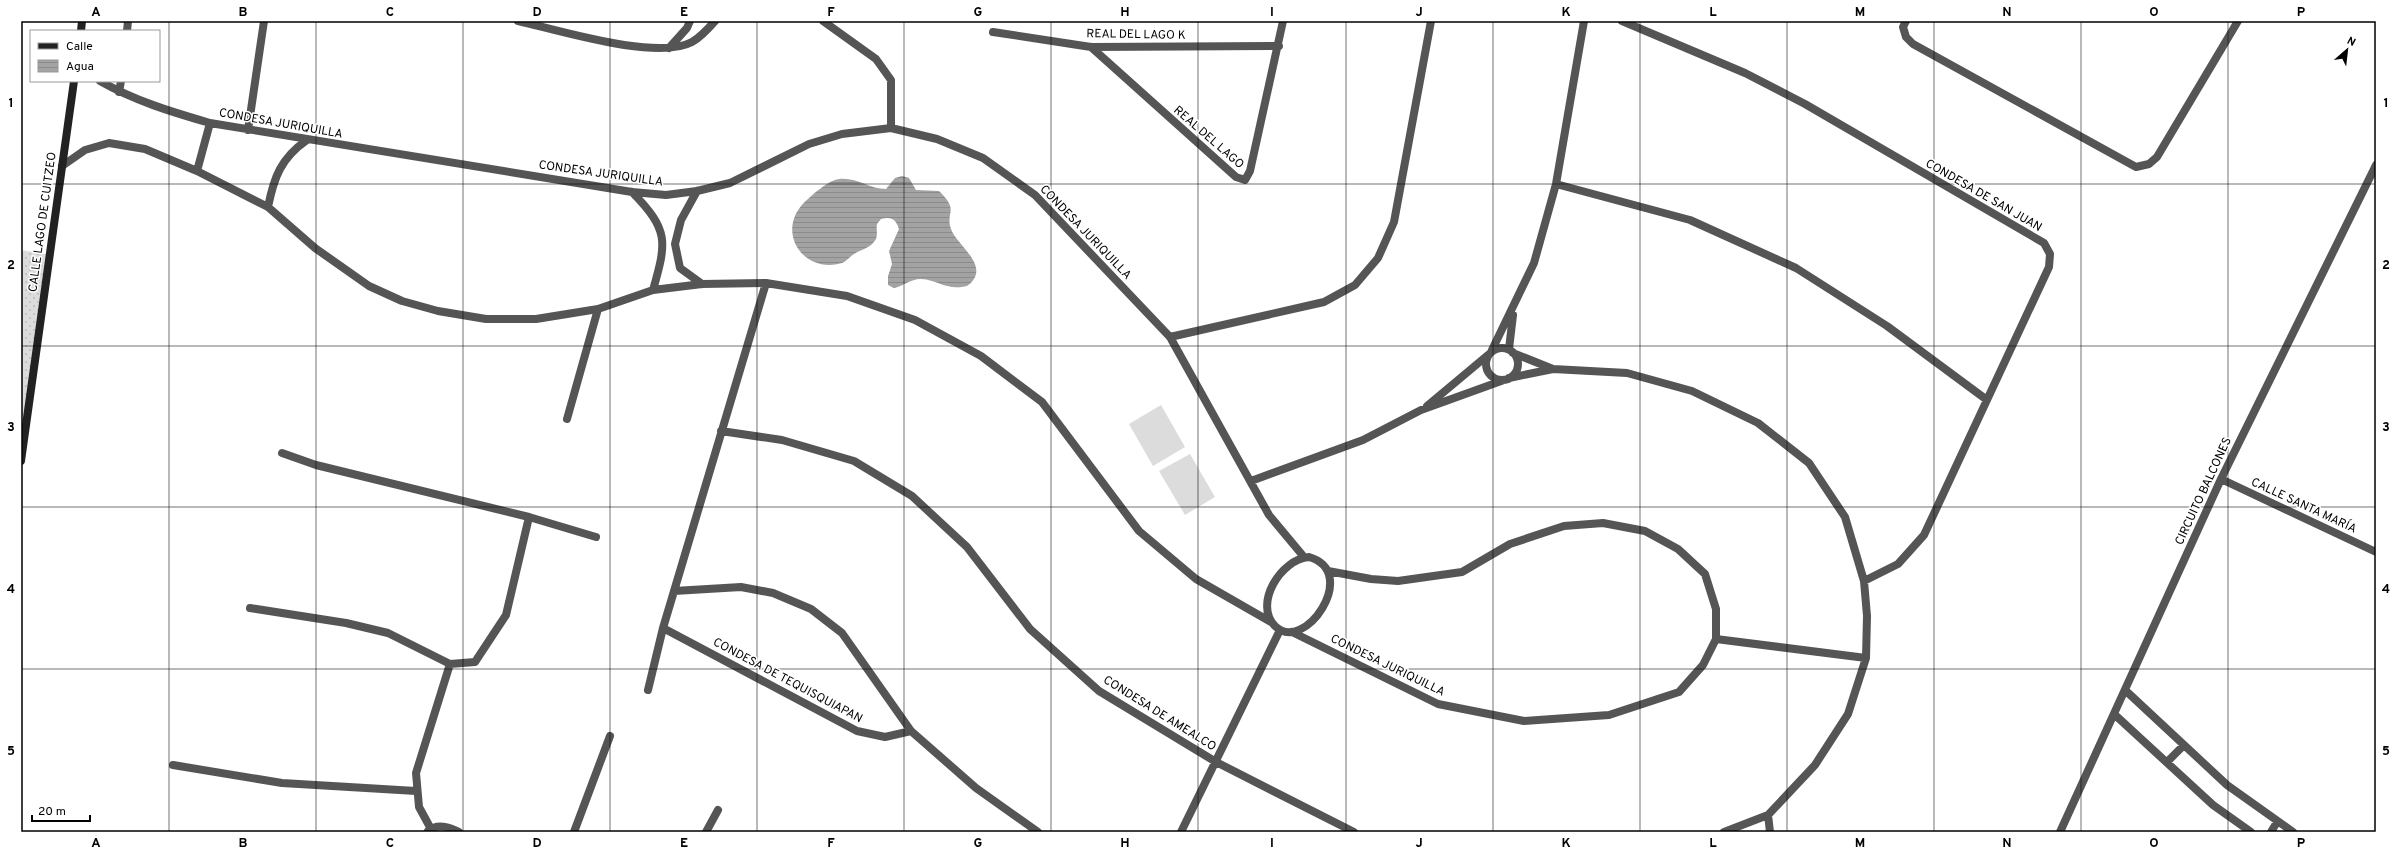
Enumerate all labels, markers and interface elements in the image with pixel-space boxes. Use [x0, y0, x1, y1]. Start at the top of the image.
text: A [91, 5, 101, 21]
text: B [239, 5, 248, 21]
text: C [386, 5, 394, 21]
text: D [532, 5, 542, 21]
text: E [680, 5, 688, 21]
text: F [827, 5, 835, 21]
text: G [974, 5, 983, 21]
text: H [1120, 5, 1130, 21]
text: I [1270, 5, 1274, 21]
text: J [1415, 5, 1423, 21]
text: K [1561, 5, 1571, 21]
text: L [1709, 5, 1717, 21]
text: M [1855, 5, 1865, 21]
text: N [2002, 5, 2012, 21]
text: O [2149, 5, 2159, 21]
text: P [2297, 5, 2306, 21]
street label: REAL DEL LAGO K [1086, 26, 1186, 44]
legend [30, 30, 160, 82]
north arrow [2327, 30, 2367, 70]
text: N [2344, 34, 2358, 50]
text: Calle [66, 39, 93, 55]
text: Agua [66, 59, 94, 75]
text: 1 [8, 96, 14, 112]
text: 1 [2383, 96, 2389, 112]
street label: REAL DEL LAGO [1170, 103, 1247, 173]
street label: CONDESA JURIQUILLA [218, 105, 344, 143]
street label: CALLE LAGO DE CUITZEO [25, 151, 61, 293]
street label: CONDESA DE SAN JUAN [1922, 156, 2045, 236]
street label: CONDESA JURIQUILLA [538, 157, 664, 191]
street label: CONDESA JURIQUILLA [1036, 182, 1135, 283]
text: 2 [7, 258, 15, 274]
text: 2 [2382, 258, 2390, 274]
text: 3 [7, 420, 15, 436]
text: 3 [2382, 420, 2390, 436]
street label: CIRCUITO BALCONES [2172, 435, 2236, 548]
street label: CALLE SANTA MARÍA [2248, 474, 2359, 537]
text: 4 [7, 582, 15, 598]
text: 4 [2382, 582, 2390, 598]
street label: CONDESA JURIQUILLA [1328, 631, 1448, 701]
street label: CONDESA DE TEQUISQUIAPAN [710, 635, 865, 727]
street label: CONDESA DE AMEALCO [1100, 673, 1219, 755]
text: 5 [7, 744, 15, 760]
text: 5 [2382, 744, 2390, 760]
scale bar [32, 797, 90, 823]
text: 20 m [38, 804, 66, 820]
text: A [91, 836, 101, 852]
text: B [239, 836, 248, 852]
text: C [386, 836, 394, 852]
text: D [532, 836, 542, 852]
text: E [680, 836, 688, 852]
text: F [827, 836, 835, 852]
text: G [974, 836, 983, 852]
text: H [1120, 836, 1130, 852]
text: I [1270, 836, 1274, 852]
text: J [1415, 836, 1423, 852]
text: K [1561, 836, 1571, 852]
text: L [1709, 836, 1717, 852]
text: M [1855, 836, 1865, 852]
text: N [2002, 836, 2012, 852]
text: O [2149, 836, 2159, 852]
text: P [2297, 836, 2306, 852]

